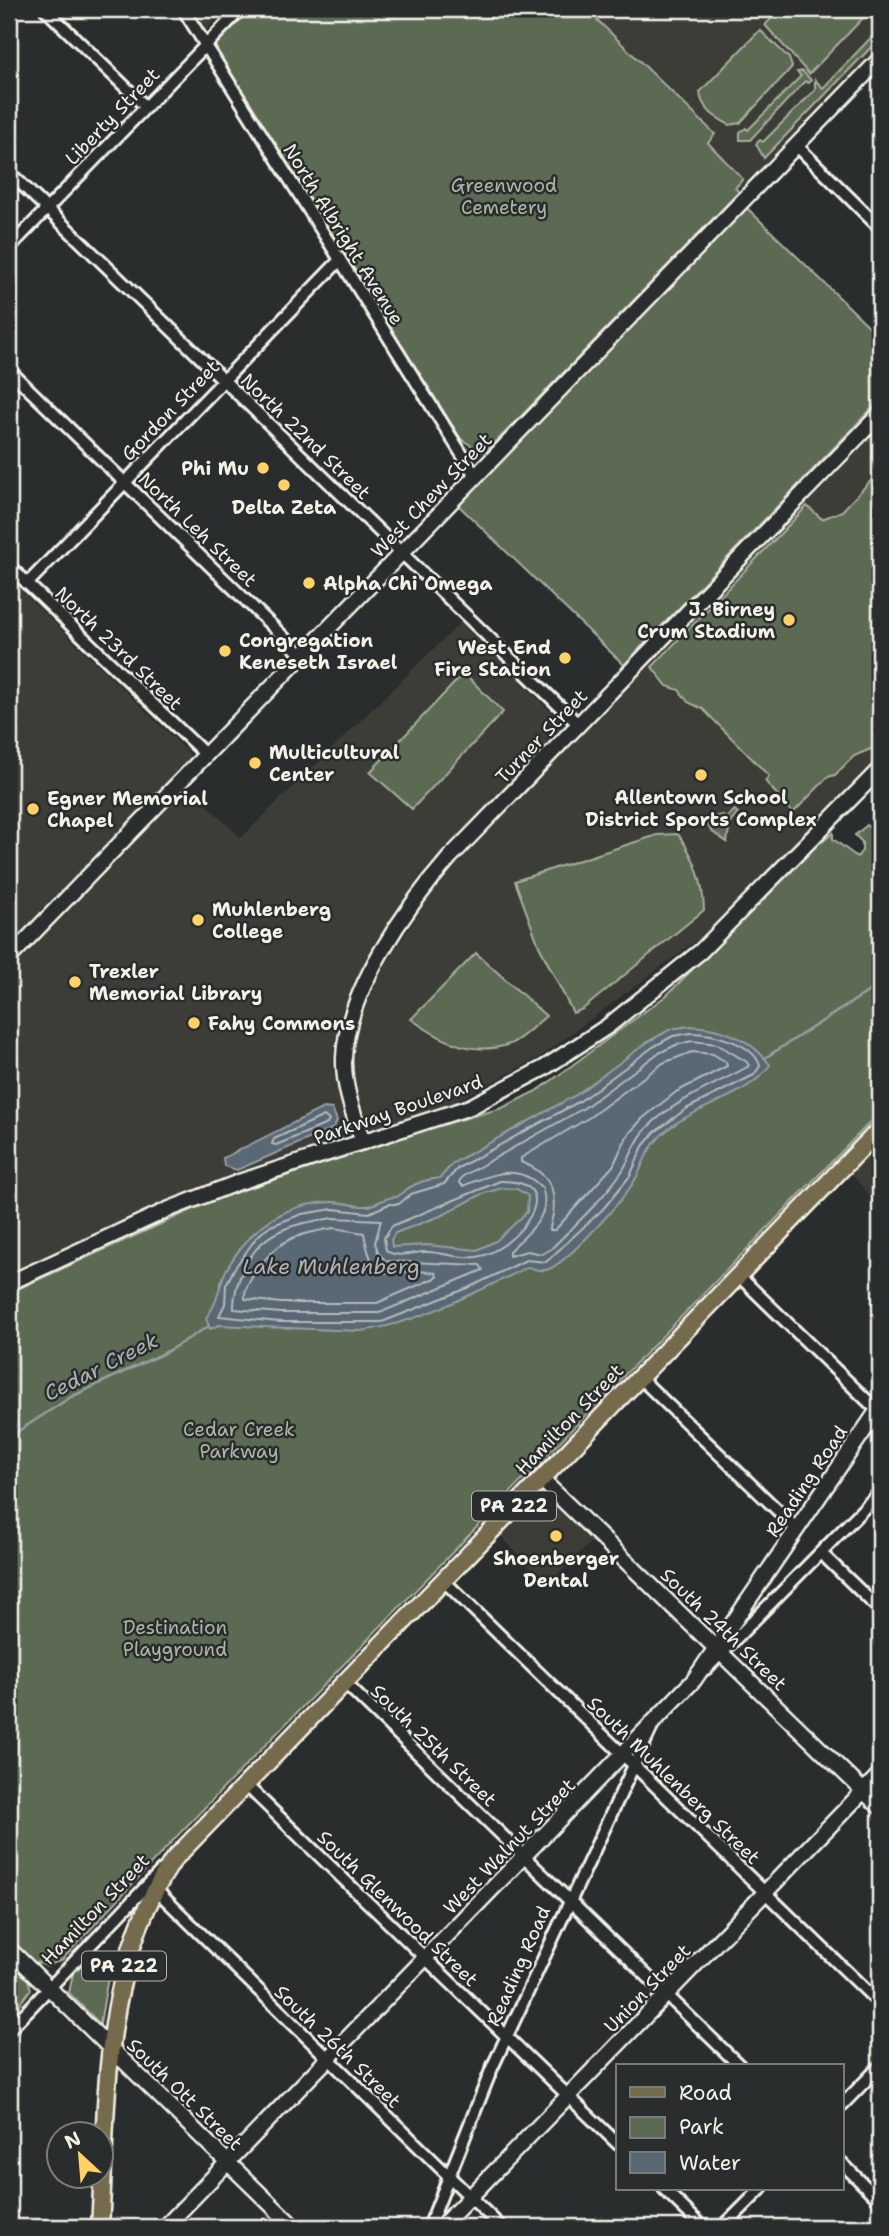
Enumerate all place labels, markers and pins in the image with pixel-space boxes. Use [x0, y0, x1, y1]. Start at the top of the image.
place label: Phi Mu [181, 456, 249, 481]
marker: Phi Mu [255, 460, 271, 476]
marker: Delta Zeta [276, 477, 292, 493]
place label: Delta Zeta [232, 495, 336, 520]
place label: Alpha Chi Omega [323, 571, 492, 596]
marker: Alpha Chi Omega [301, 575, 317, 591]
place label: J. Birney Crum Stadium [637, 597, 775, 644]
marker: J. Birney Crum Stadium [781, 612, 797, 628]
place label: Congregation Keneseth Israel [239, 628, 398, 675]
place label: West End Fire Station [434, 635, 551, 682]
marker: Congregation Keneseth Israel [217, 643, 233, 659]
marker: West End Fire Station [557, 650, 573, 666]
place label: Multicultural Center [269, 740, 400, 787]
marker: Multicultural Center [247, 755, 263, 771]
marker: Allentown School District Sports Complex [693, 767, 709, 783]
place label: Allentown School District Sports Complex [585, 785, 817, 832]
place label: Egner Memorial Chapel [47, 786, 208, 833]
marker: Egner Memorial Chapel [25, 801, 41, 817]
place label: Muhlenberg College [212, 897, 331, 944]
marker: Muhlenberg College [190, 912, 206, 928]
place label: Trexler Memorial Library [89, 959, 262, 1006]
marker: Trexler Memorial Library [67, 974, 83, 990]
place label: Fahy Commons [208, 1011, 355, 1036]
marker: Fahy Commons [186, 1015, 202, 1031]
marker: Shoenberger Dental [548, 1528, 564, 1544]
place label: Shoenberger Dental [493, 1546, 619, 1593]

